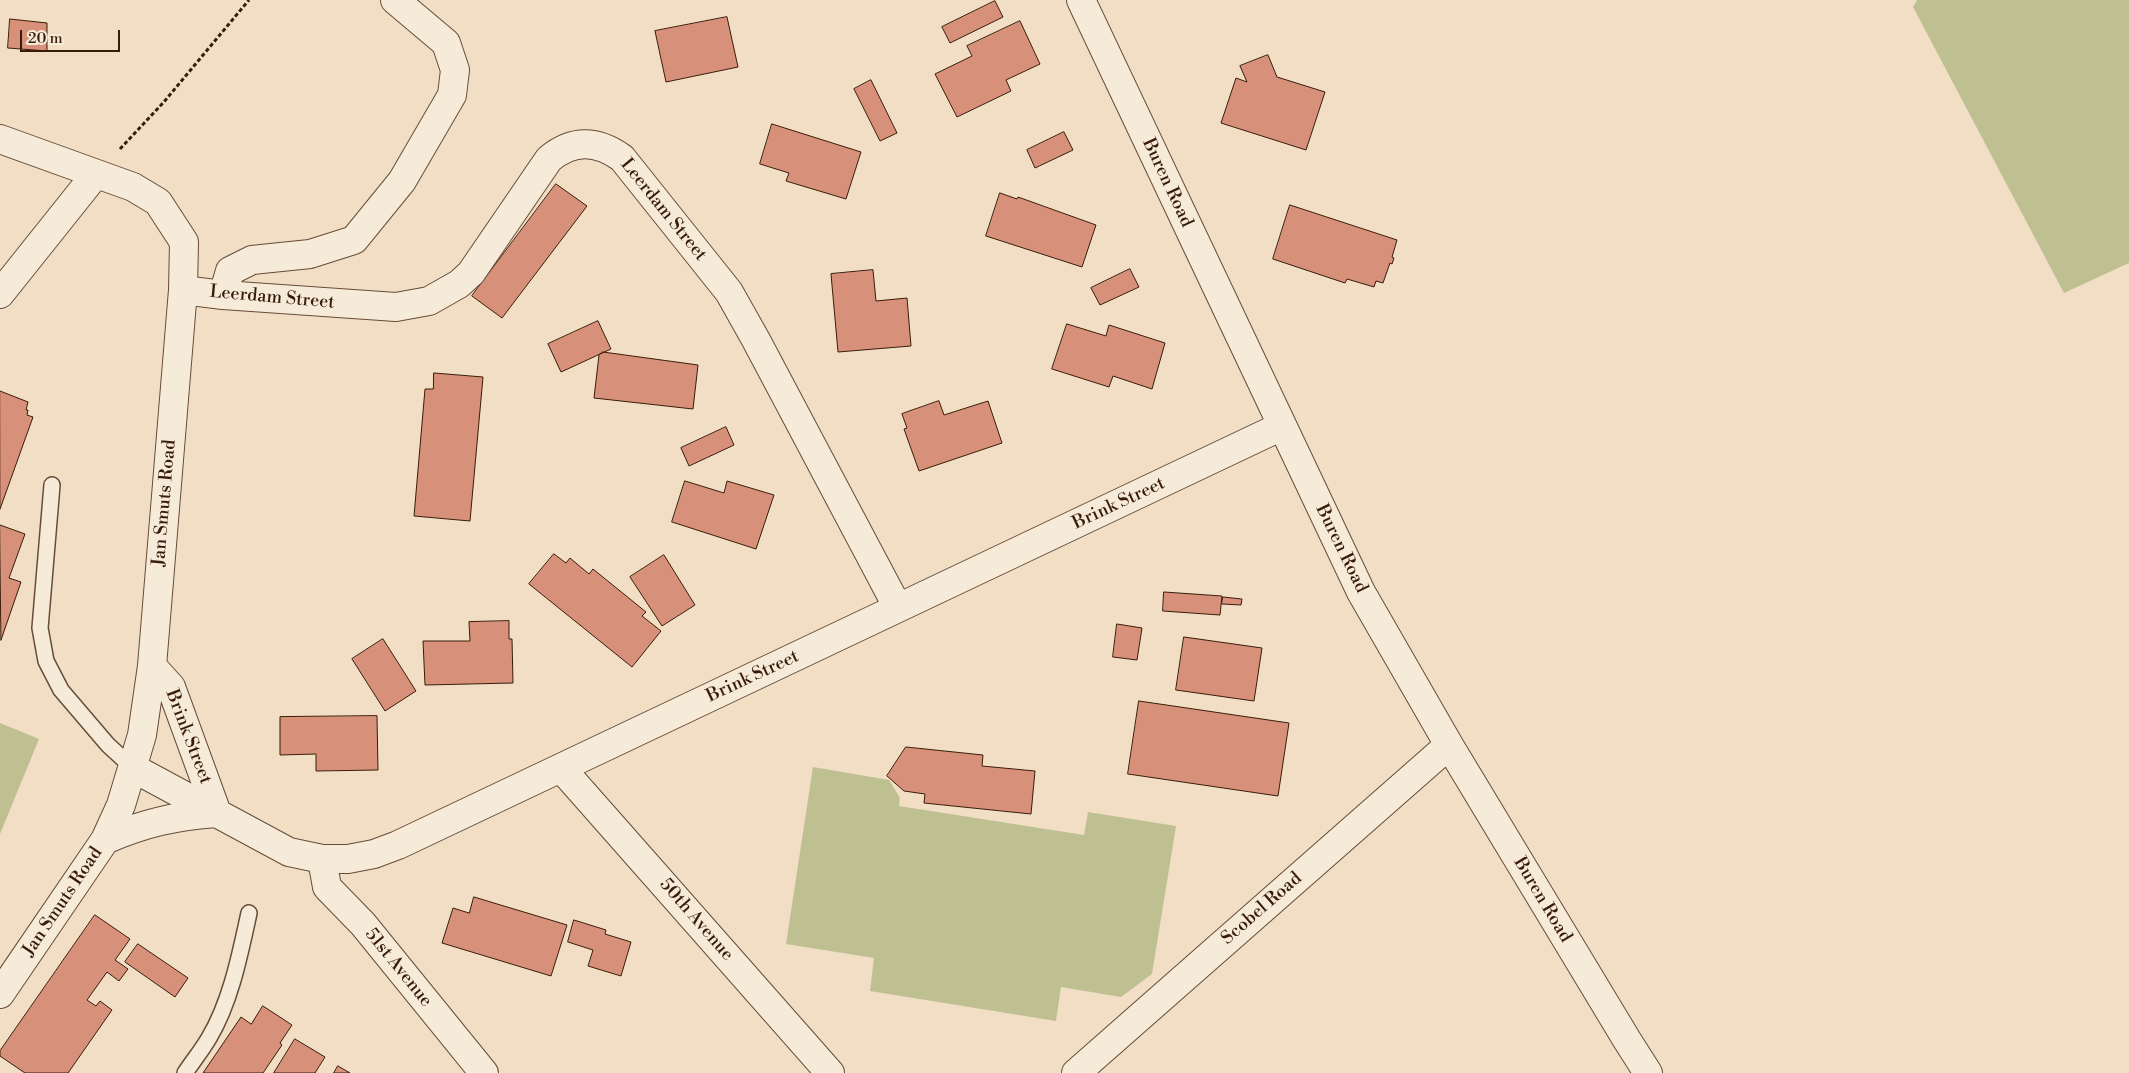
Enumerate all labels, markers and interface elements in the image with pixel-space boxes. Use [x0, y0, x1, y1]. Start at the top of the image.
scale bar [22, 20, 122, 52]
text: 20 m [28, 29, 63, 48]
street label: Buren Road [1137, 135, 1197, 231]
street label: Leerdam Street [615, 154, 711, 266]
street label: Leerdam Street [209, 282, 335, 314]
street label: Jan Smuts Road [149, 439, 181, 567]
street label: Brink Street [1069, 473, 1169, 535]
street label: Buren Road [1310, 501, 1372, 597]
street label: Brink Street [703, 646, 803, 708]
street label: Brink Street [160, 687, 216, 787]
street label: Jan Smuts Road [18, 843, 108, 961]
street label: Buren Road [1508, 853, 1576, 947]
street label: Scobel Road [1217, 868, 1307, 950]
street label: 50th Avenue [654, 874, 738, 966]
street label: 51st Avenue [360, 924, 436, 1012]

